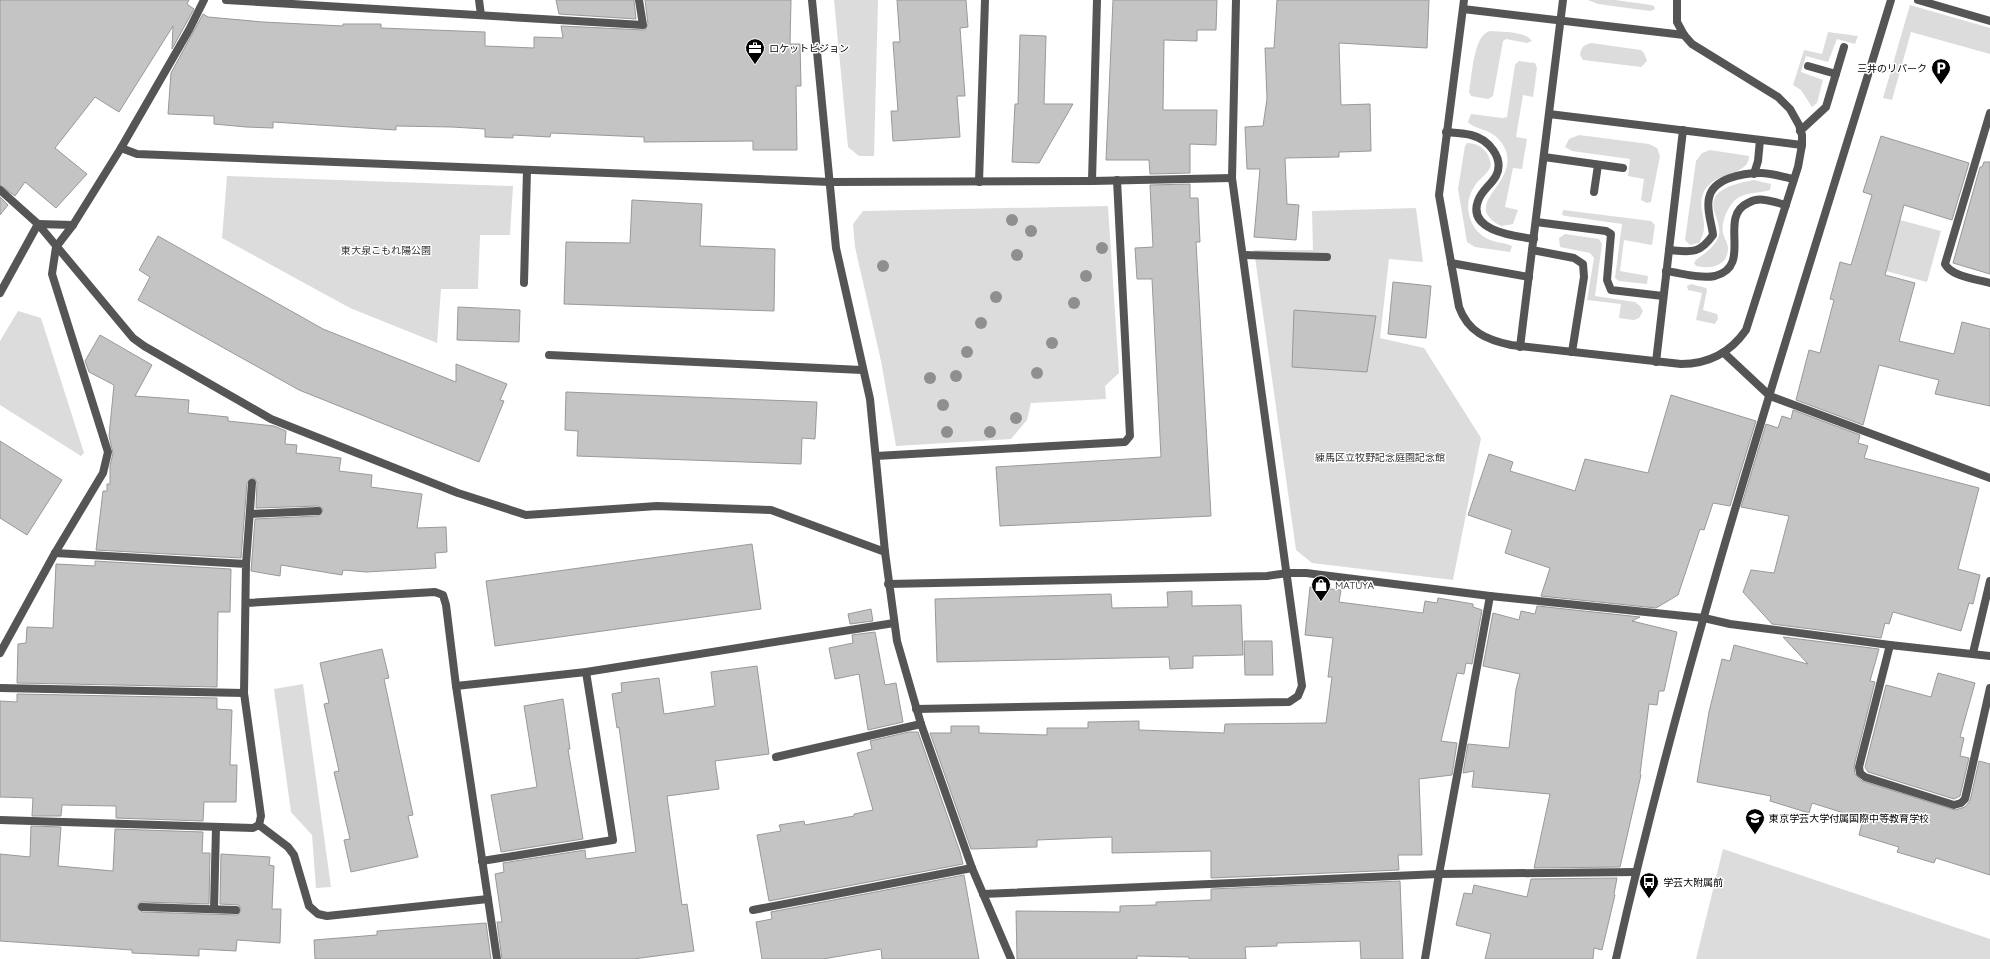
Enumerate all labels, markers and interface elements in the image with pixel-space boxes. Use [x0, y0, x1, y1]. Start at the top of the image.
office icon: ロケットビジョン [744, 37, 766, 65]
place label: ロケットビジョン [769, 42, 849, 55]
parking icon: 三井のリパーク [1930, 57, 1952, 85]
place label: 三井のリパーク [1857, 62, 1927, 75]
park label: 東大泉こもれ陽公園 [341, 244, 431, 257]
park label: 練馬区立牧野記念庭園記念館 [1315, 451, 1445, 464]
shop icon: MATUYA [1310, 574, 1332, 602]
place label: MATUYA [1335, 579, 1374, 592]
school or university icon: 東京学芸大学付属国際中等教育学校 [1744, 807, 1766, 835]
place label: 東京学芸大学付属国際中等教育学校 [1769, 812, 1929, 825]
bus stop icon: 学芸大附属前 [1638, 871, 1660, 899]
place label: 学芸大附属前 [1663, 876, 1723, 889]

